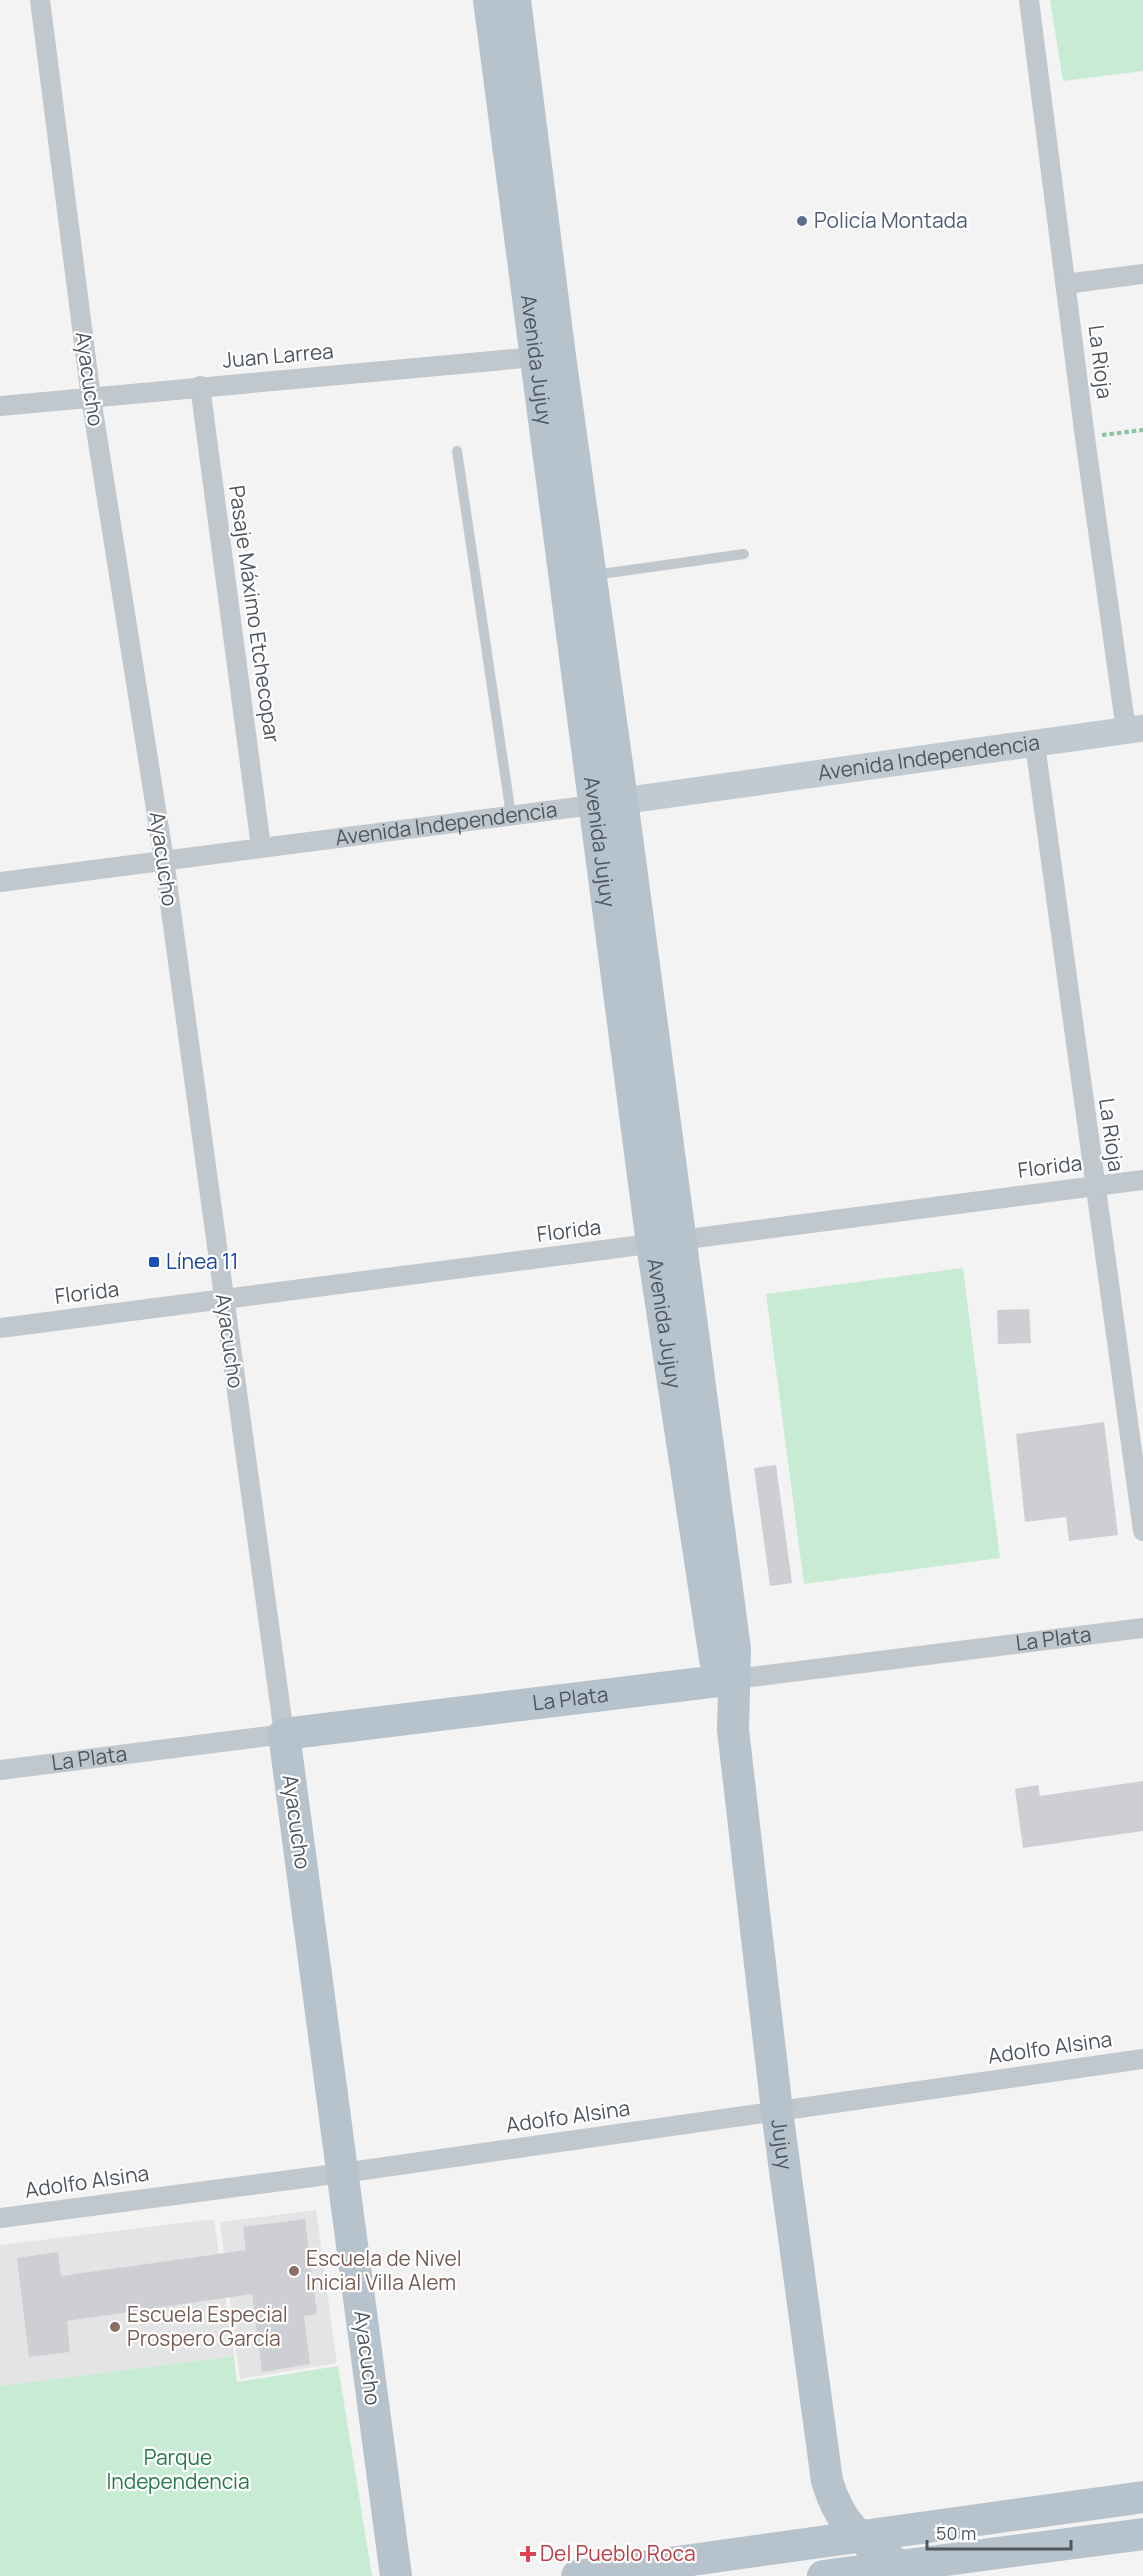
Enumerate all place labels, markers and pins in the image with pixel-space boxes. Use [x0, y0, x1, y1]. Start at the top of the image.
place label: Policía Montada [814, 206, 968, 234]
marker: Policía Montada [795, 214, 809, 228]
place label: Línea 11 [166, 1247, 238, 1275]
marker: Línea 11 [147, 1255, 161, 1269]
place label: Escuela de Nivel Inicial Villa Alem [306, 2244, 462, 2296]
marker: Escuela de Nivel Inicial Villa Alem [287, 2264, 301, 2278]
place label: Escuela Especial Prospero García [127, 2300, 288, 2352]
marker: Escuela Especial Prospero García [108, 2320, 122, 2334]
place label: Del Pueblo Roca [540, 2539, 696, 2567]
marker: Del Pueblo Roca [521, 2547, 535, 2561]

